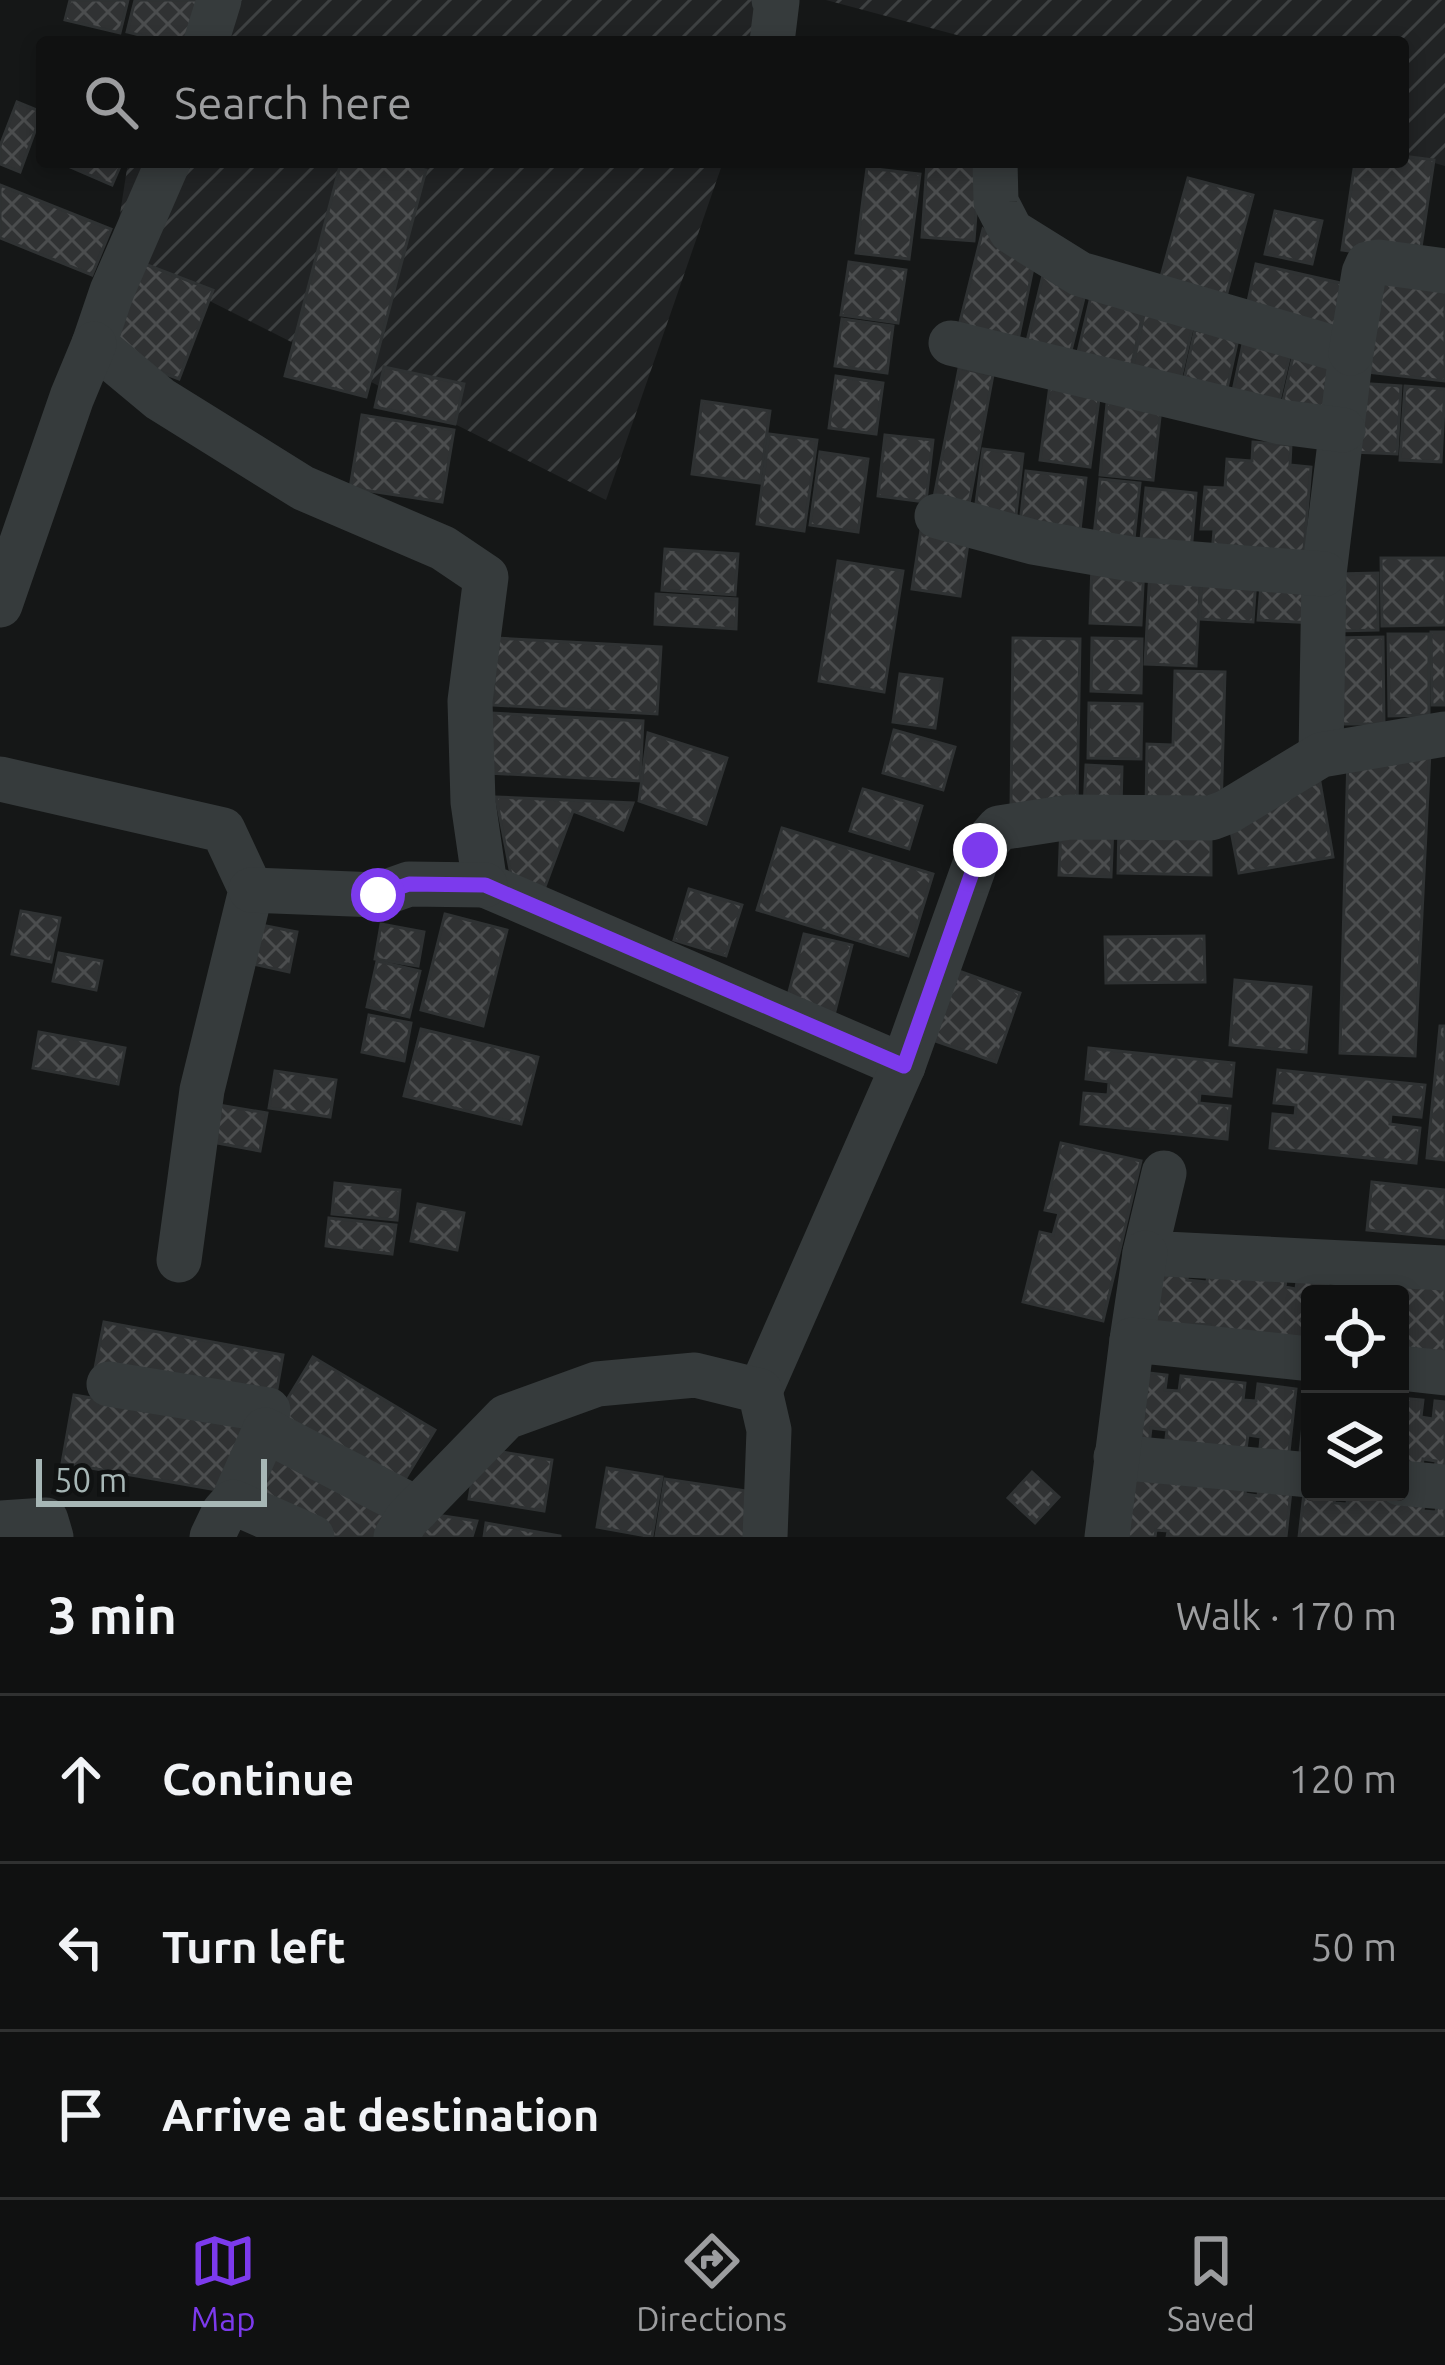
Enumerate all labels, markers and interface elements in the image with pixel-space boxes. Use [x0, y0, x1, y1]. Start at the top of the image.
search box [36, 36, 1409, 168]
icon: search [78, 69, 144, 135]
text: Search here [174, 77, 412, 128]
route end [953, 823, 1007, 877]
route start [351, 868, 405, 922]
map controls [1301, 1285, 1409, 1501]
button: locate [1301, 1285, 1409, 1393]
button: layers [1301, 1393, 1409, 1501]
scale bar [36, 1453, 267, 1506]
text: 50 m [54, 1461, 127, 1498]
text: 3 min [48, 1586, 177, 1644]
text: Walk · 170 m [1176, 1594, 1397, 1637]
icon: ahead [48, 1746, 114, 1812]
text: Continue [162, 1753, 354, 1804]
text: 120 m [1288, 1757, 1397, 1800]
icon: left [48, 1914, 114, 1980]
text: Turn left [162, 1921, 346, 1972]
text: 50 m [1310, 1925, 1397, 1968]
icon: arrive [48, 2082, 114, 2148]
text: Arrive at destination [162, 2089, 599, 2140]
tab: Map [190, 2228, 256, 2337]
tab: Directions [636, 2228, 787, 2337]
tab: Saved [1167, 2228, 1255, 2337]

